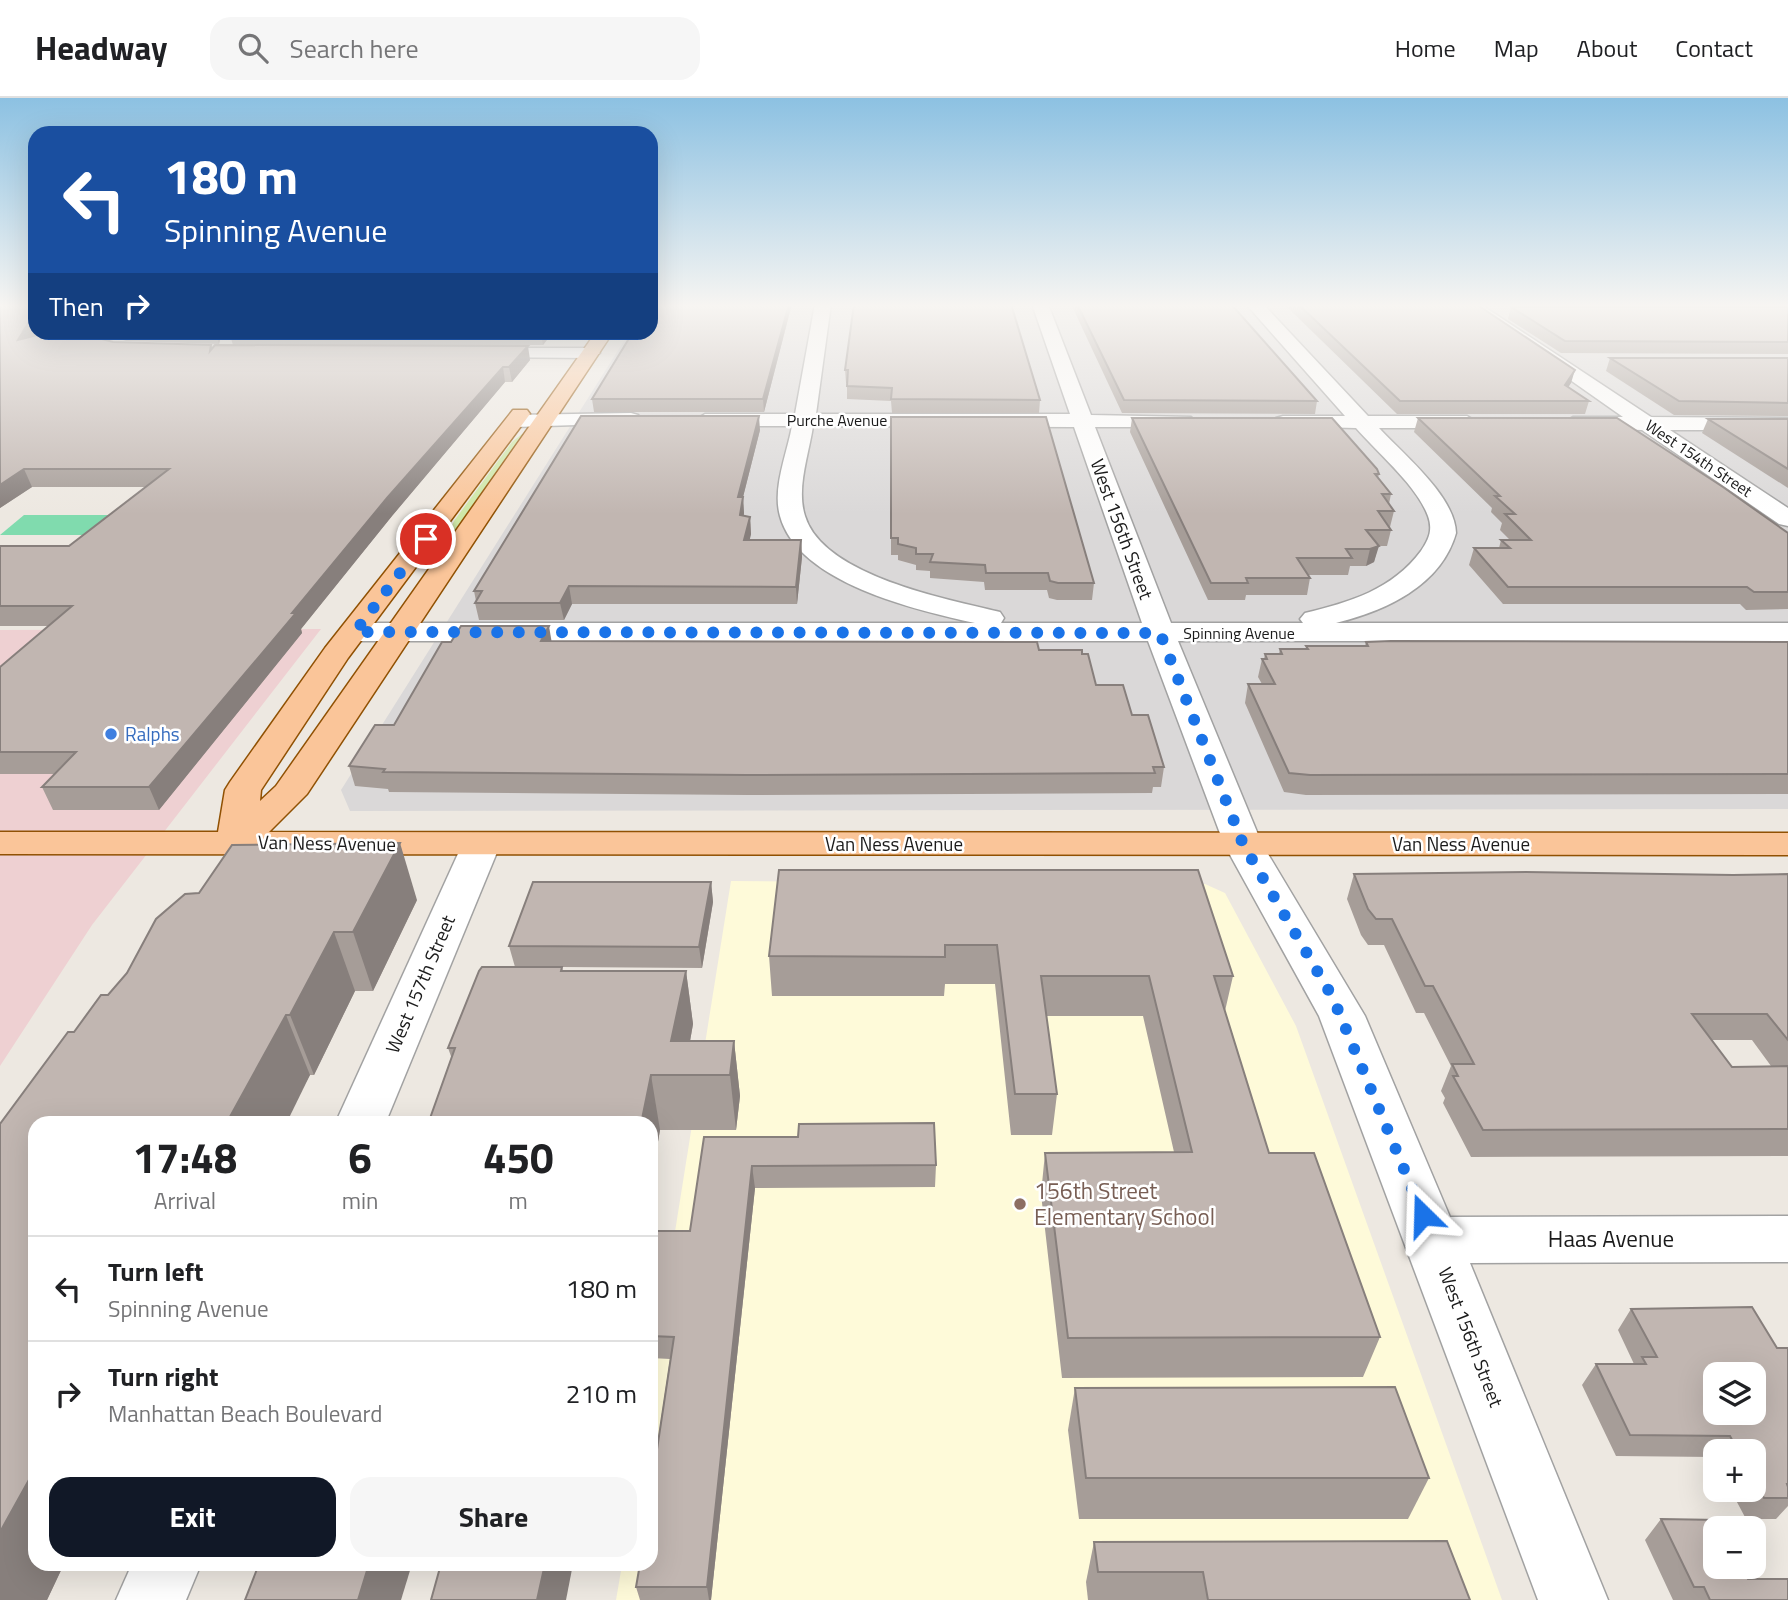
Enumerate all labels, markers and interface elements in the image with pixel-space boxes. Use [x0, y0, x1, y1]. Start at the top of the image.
search box [210, 17, 700, 80]
text: Headway [35, 23, 168, 73]
icon: search [234, 29, 272, 67]
text: Search here [290, 29, 419, 68]
text: Home [1395, 30, 1456, 66]
text: Map [1494, 30, 1539, 66]
text: About [1577, 30, 1637, 66]
text: Contact [1675, 30, 1753, 66]
text: 180 m [164, 138, 298, 213]
icon: left [49, 154, 140, 245]
text: Spinning Avenue [164, 206, 387, 254]
text: Then [49, 287, 104, 326]
icon: right [118, 287, 156, 325]
street label: Purche Avenue [787, 408, 887, 432]
street label: West 154th Street [1641, 413, 1758, 503]
street label: West 156th Street [1084, 454, 1161, 603]
pin [396, 509, 456, 569]
icon: arrive [407, 520, 445, 558]
street label: Spinning Avenue [1183, 621, 1295, 645]
place label: Ralphs [125, 719, 180, 748]
marker: Ralphs [103, 726, 119, 742]
street label: Van Ness Avenue [258, 827, 396, 858]
street label: Van Ness Avenue [825, 829, 963, 858]
street label: Van Ness Avenue [1392, 829, 1530, 858]
street label: West 157th Street [377, 910, 462, 1057]
text: 17:48 [132, 1125, 237, 1189]
text: 6 [348, 1125, 372, 1189]
text: 450 [483, 1125, 553, 1189]
place label: 156th Street Elementary School [1034, 1173, 1215, 1234]
position arrow [1386, 1178, 1460, 1252]
text: Arrival [154, 1183, 216, 1218]
text: min [342, 1183, 378, 1218]
text: m [509, 1183, 528, 1218]
marker: 156th Street Elementary School [1012, 1196, 1028, 1212]
street label: Haas Avenue [1548, 1221, 1674, 1256]
text: Turn left [108, 1252, 203, 1291]
street label: West 156th Street [1431, 1263, 1512, 1411]
text: 180 m [566, 1269, 637, 1308]
icon: left [49, 1270, 87, 1308]
text: Spinning Avenue [108, 1291, 269, 1326]
text: Turn right [108, 1357, 219, 1396]
map controls [1703, 1362, 1766, 1579]
button: layers [1703, 1362, 1766, 1425]
text: 210 m [566, 1374, 637, 1413]
icon: right [49, 1375, 87, 1413]
text: Manhattan Beach Boulevard [108, 1396, 382, 1431]
button: + [1703, 1439, 1766, 1502]
button: Exit [49, 1477, 336, 1557]
button: Share [350, 1477, 637, 1557]
button: − [1703, 1516, 1766, 1579]

